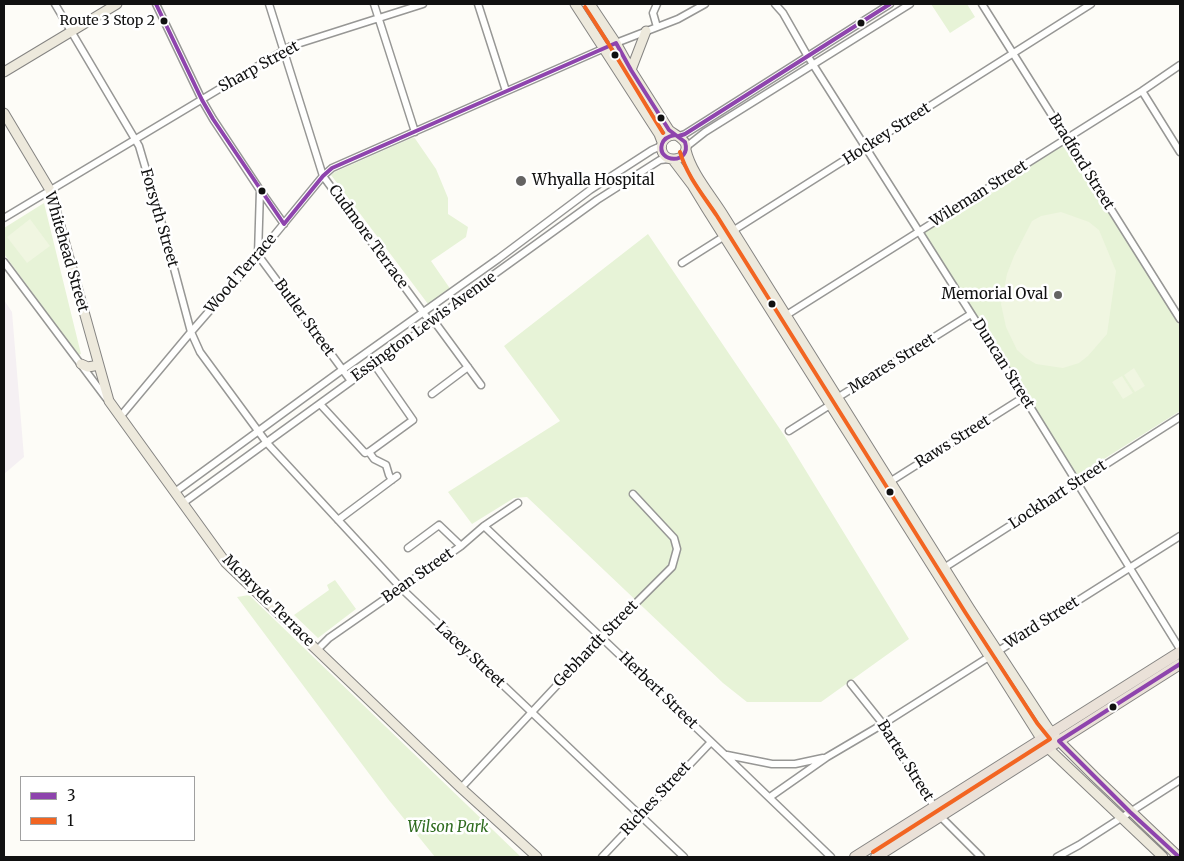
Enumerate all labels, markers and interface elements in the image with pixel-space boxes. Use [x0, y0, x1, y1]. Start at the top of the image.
place label: Route 3 Stop 2 [60, 13, 155, 29]
marker: Route 3 Stop 2 [159, 16, 169, 26]
unlabelled marker [856, 18, 866, 28]
street label: Sharp Street [216, 37, 302, 97]
unlabelled marker [610, 50, 620, 60]
street label: Hockey Street [840, 99, 934, 169]
street label: Bradford Street [1044, 111, 1118, 213]
unlabelled marker [656, 113, 666, 123]
street label: Wileman Street [927, 157, 1031, 231]
street label: Forsyth Street [136, 166, 182, 270]
place label: Whyalla Hospital [532, 172, 655, 190]
marker: Whyalla Hospital [514, 174, 528, 188]
street label: Cudmore Terrace [324, 182, 412, 292]
unlabelled marker [257, 186, 267, 196]
street label: Whitehead Street [40, 190, 92, 314]
street label: Wood Terrace [202, 230, 280, 318]
street label: Essington Lewis Avenue [348, 268, 500, 386]
street label: Butler Street [270, 276, 338, 360]
place label: Memorial Oval [942, 286, 1048, 304]
marker: Memorial Oval [1052, 289, 1064, 301]
unlabelled marker [767, 299, 777, 309]
street label: Duncan Street [968, 316, 1038, 412]
street label: Meares Street [845, 330, 939, 398]
street label: Raws Street [912, 412, 994, 472]
street label: Lockhart Street [1006, 457, 1110, 533]
unlabelled marker [885, 487, 895, 497]
street label: Bean Street [379, 545, 457, 607]
street label: McBryde Terrace [218, 551, 318, 651]
street label: Ward Street [1002, 593, 1082, 653]
street label: Gebhardt Street [550, 597, 642, 691]
street label: Lacey Street [432, 618, 508, 692]
street label: Herbert Street [615, 649, 701, 733]
unlabelled marker [1108, 702, 1118, 712]
street label: Barter Street [873, 717, 937, 805]
street label: Riches Street [617, 758, 695, 840]
legend [20, 776, 195, 841]
text: 3 [67, 786, 76, 805]
text: 1 [67, 811, 74, 830]
park label: Wilson Park [407, 819, 489, 837]

